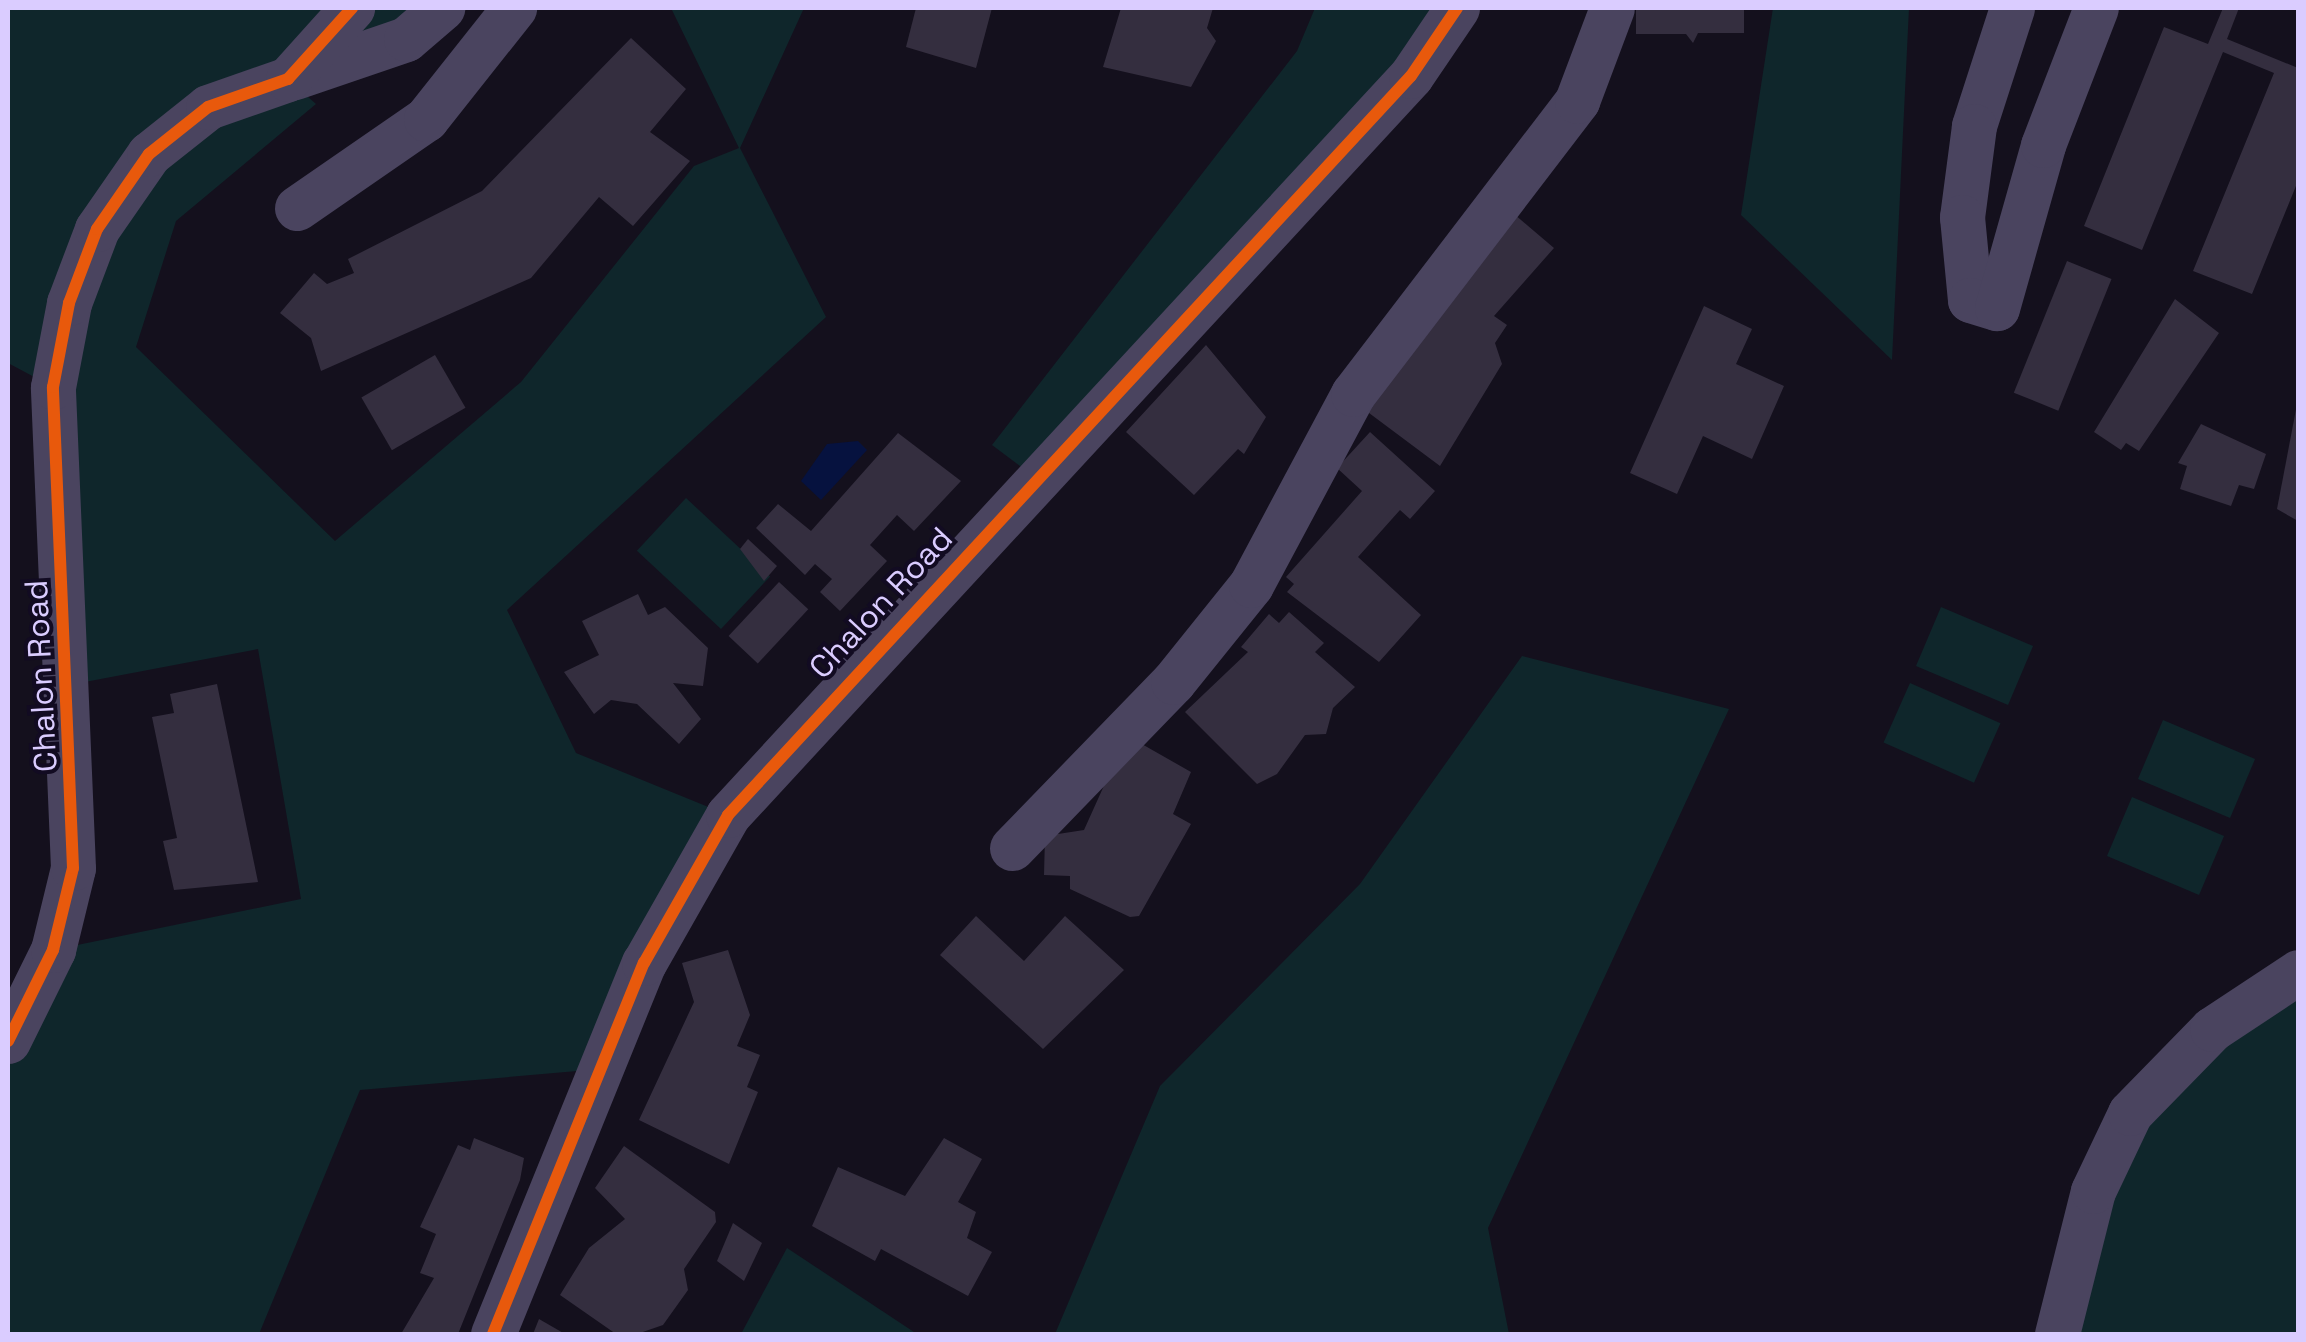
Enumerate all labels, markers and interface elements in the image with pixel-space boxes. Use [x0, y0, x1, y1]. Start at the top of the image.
street label: Chalon Road [801, 519, 961, 687]
street label: Chalon Road [17, 579, 65, 773]

